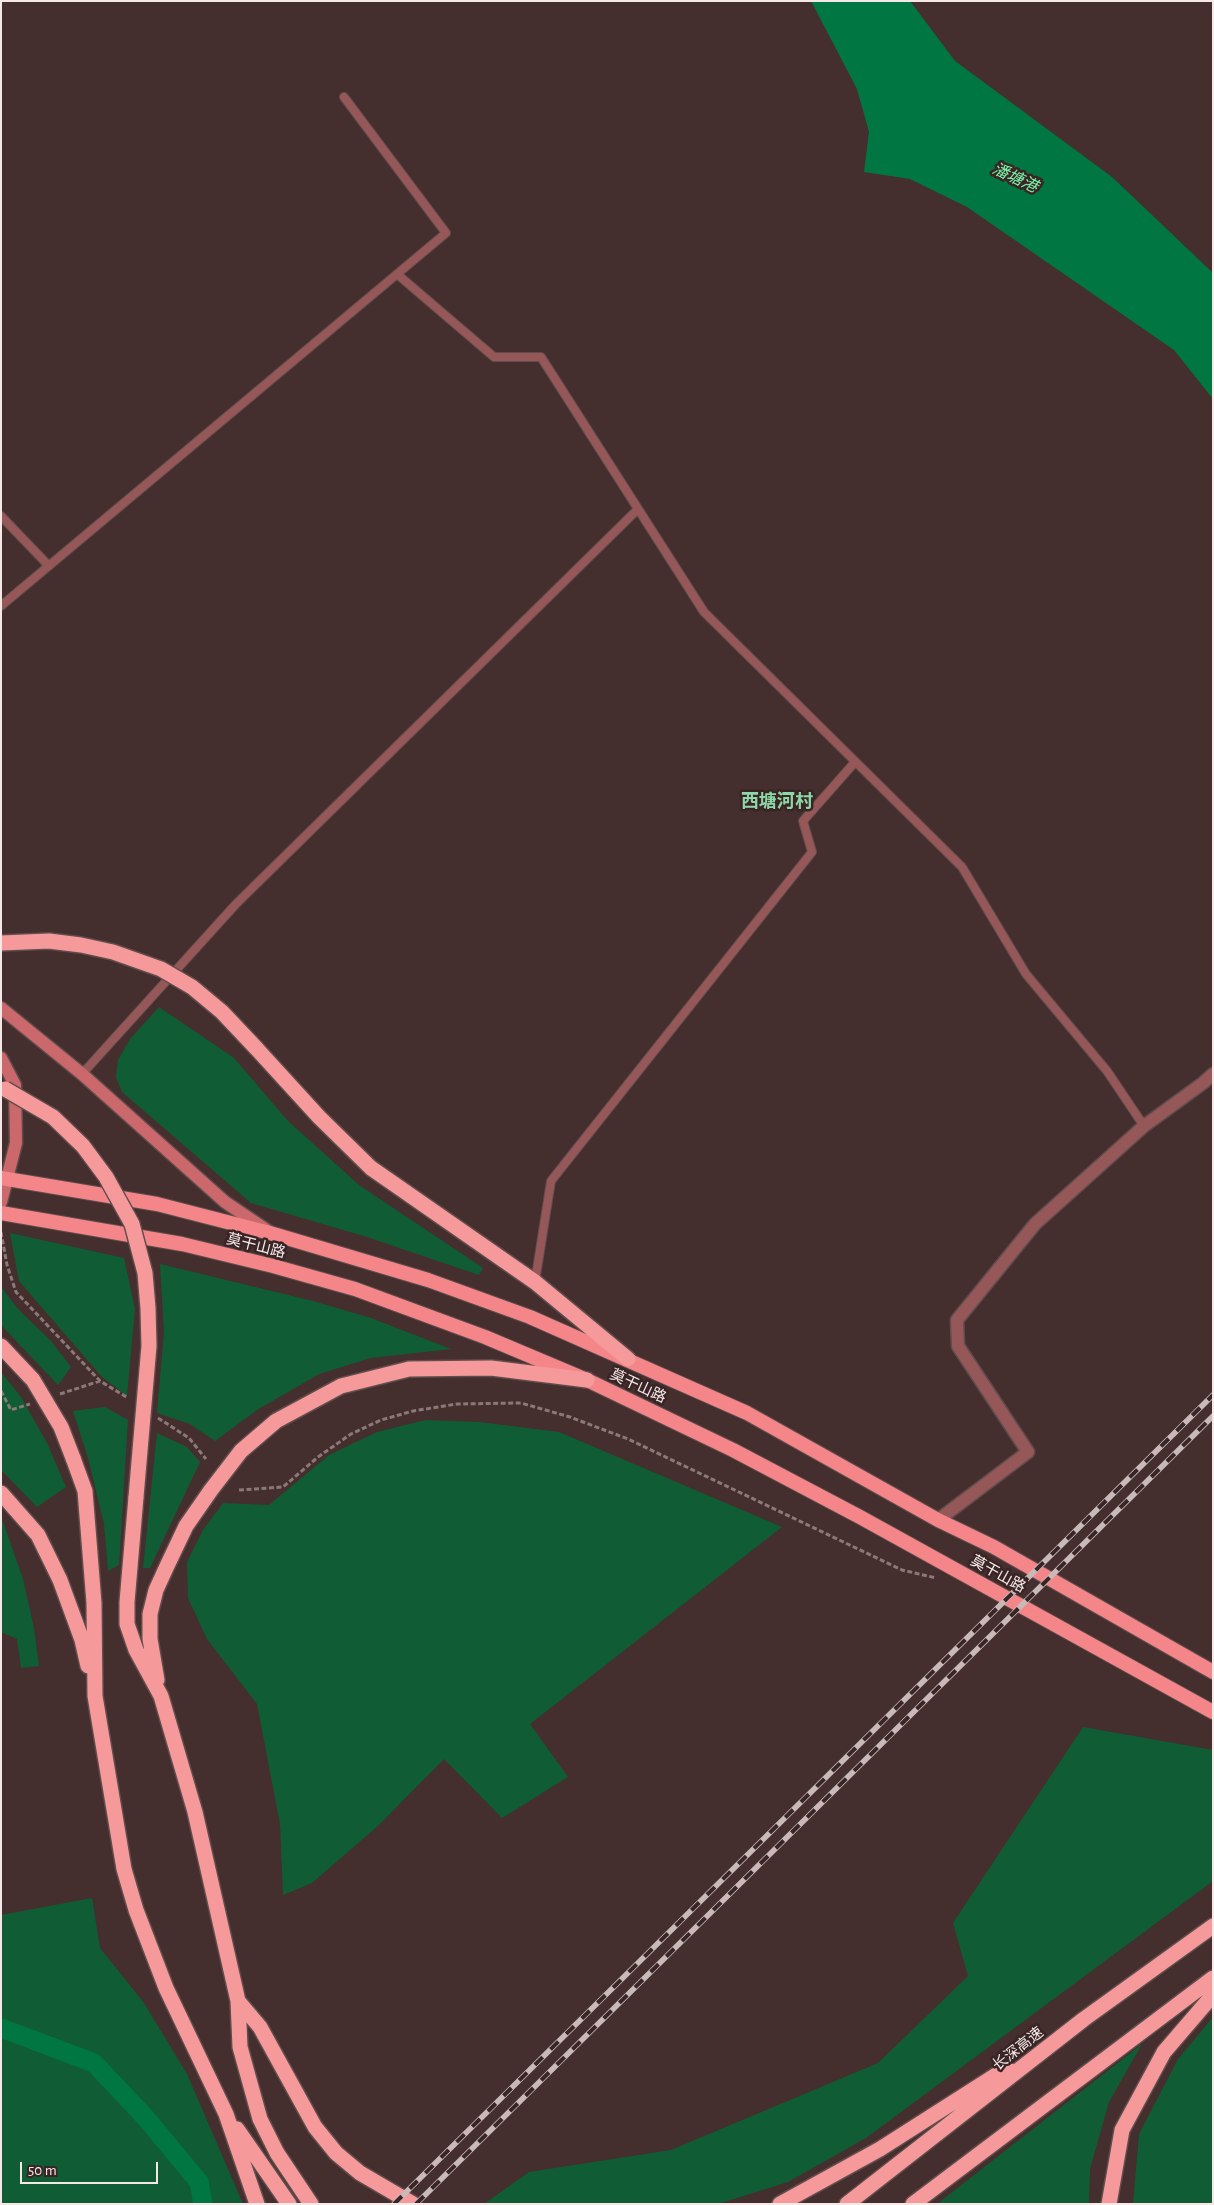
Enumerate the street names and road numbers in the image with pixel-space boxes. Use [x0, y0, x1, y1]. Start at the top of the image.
street label: 莫干山路 [225, 1230, 287, 1262]
street label: 莫干山路 [607, 1365, 669, 1407]
street label: 莫干山路 [967, 1552, 1029, 1596]
street label: 长深高速 [989, 2023, 1047, 2075]

